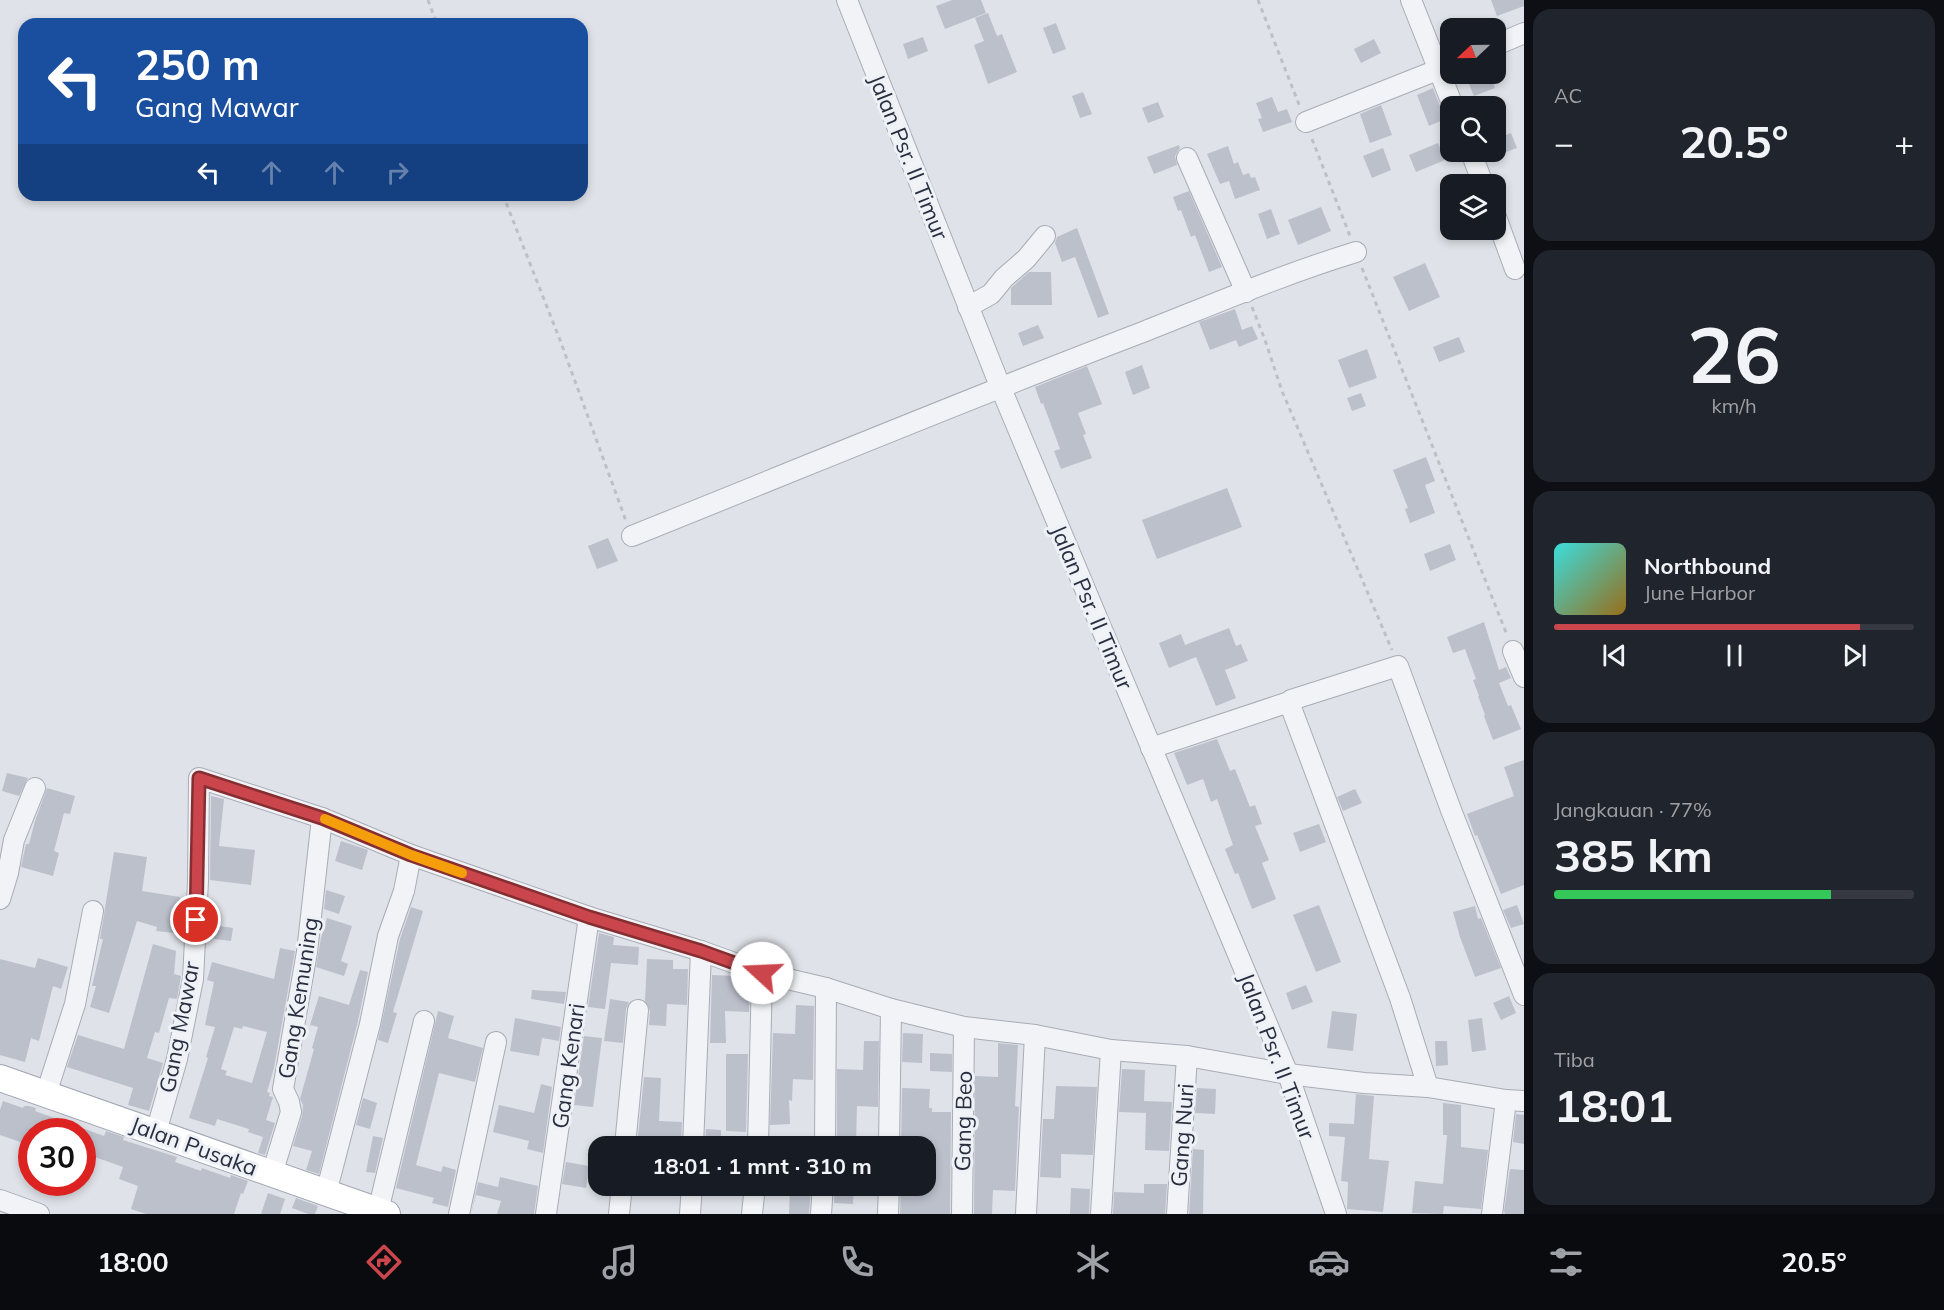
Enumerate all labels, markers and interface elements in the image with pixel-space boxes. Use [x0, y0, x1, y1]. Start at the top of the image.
north arrow [1440, 18, 1506, 84]
map controls [1440, 18, 1506, 240]
text: 250 m [135, 38, 260, 91]
icon: left [36, 42, 114, 120]
street label: Jalan Psr. II Timur [863, 70, 955, 244]
text: AC [1554, 83, 1582, 108]
text: Gang Mawar [135, 90, 299, 124]
button: search [1440, 96, 1506, 162]
text: 20.5° [1679, 113, 1789, 169]
text: − [1554, 122, 1574, 163]
text: + [1894, 122, 1914, 163]
icon: left [192, 156, 225, 189]
icon: ahead [255, 156, 288, 189]
icon: ahead [318, 156, 351, 189]
icon: right [381, 156, 414, 189]
button: layers [1440, 174, 1506, 240]
text: 26 [1687, 305, 1781, 403]
text: km/h [1711, 393, 1757, 418]
street label: Jalan Psr. II Timur [1045, 520, 1139, 694]
text: Northbound [1644, 552, 1771, 580]
text: June Harbor [1644, 580, 1755, 605]
icon: previous [1598, 639, 1631, 672]
icon: pause [1718, 639, 1751, 672]
icon: next [1838, 639, 1871, 672]
text: Jangkauan · 77% [1554, 797, 1712, 822]
text: 385 km [1554, 827, 1713, 883]
pin [170, 894, 221, 945]
icon: arrive [179, 903, 212, 936]
street label: Gang Kemuning [271, 915, 325, 1081]
position arrow [730, 941, 794, 1005]
street label: Gang Mawar [153, 959, 205, 1095]
street label: Jalan Psr. II Timur [1232, 969, 1322, 1143]
street label: Gang Kenari [545, 1002, 591, 1130]
text: Tiba [1554, 1047, 1595, 1072]
street label: Gang Beo [948, 1070, 978, 1172]
text: 18:01 [1554, 1077, 1673, 1133]
street label: Gang Nuri [1164, 1082, 1200, 1188]
street label: Jalan Pusaka [127, 1110, 261, 1182]
speed limit sign: 30 [18, 1118, 96, 1196]
text: 18:01 · 1 mnt · 310 m [652, 1152, 872, 1180]
icon: directions [363, 1241, 405, 1283]
icon: music [599, 1241, 641, 1283]
icon: phone [836, 1241, 878, 1283]
icon: climate [1072, 1241, 1114, 1283]
icon: car [1308, 1241, 1350, 1283]
icon: filters [1545, 1241, 1587, 1283]
text: 18:00 [97, 1245, 169, 1279]
text: 20.5° [1781, 1245, 1847, 1279]

